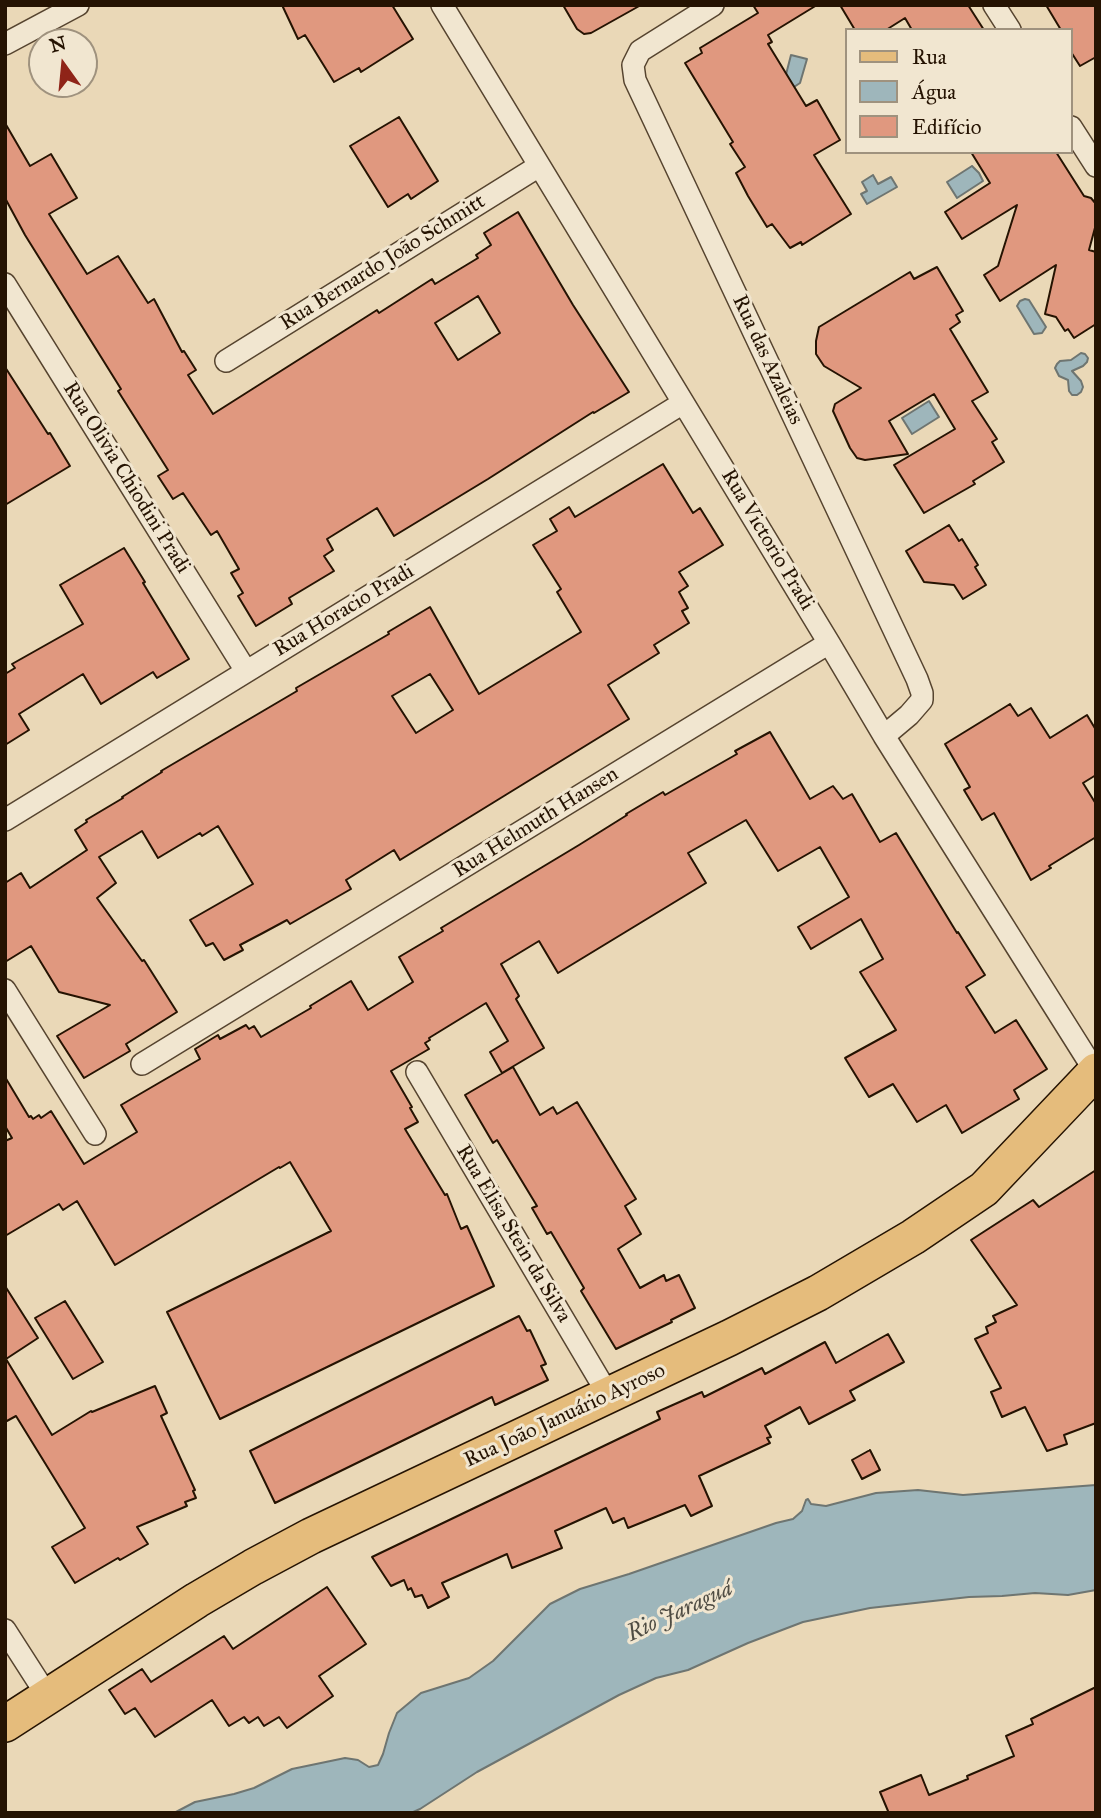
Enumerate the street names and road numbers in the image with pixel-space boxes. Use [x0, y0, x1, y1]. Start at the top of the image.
street label: Rua Bernardo João Schmitt [276, 189, 490, 337]
street label: Rua das Azaleias [726, 291, 808, 429]
street label: Rua Olivia Chiodini Pradi [57, 378, 195, 578]
street label: Rua Victorio Pradi [715, 465, 819, 615]
street label: Rua Horacio Pradi [269, 559, 419, 663]
street label: Rua Helmuth Hansen [449, 762, 623, 884]
street label: Rua Elisa Stein da Silva [450, 1141, 576, 1327]
street label: Rua João Januário Ayroso [460, 1358, 670, 1474]

